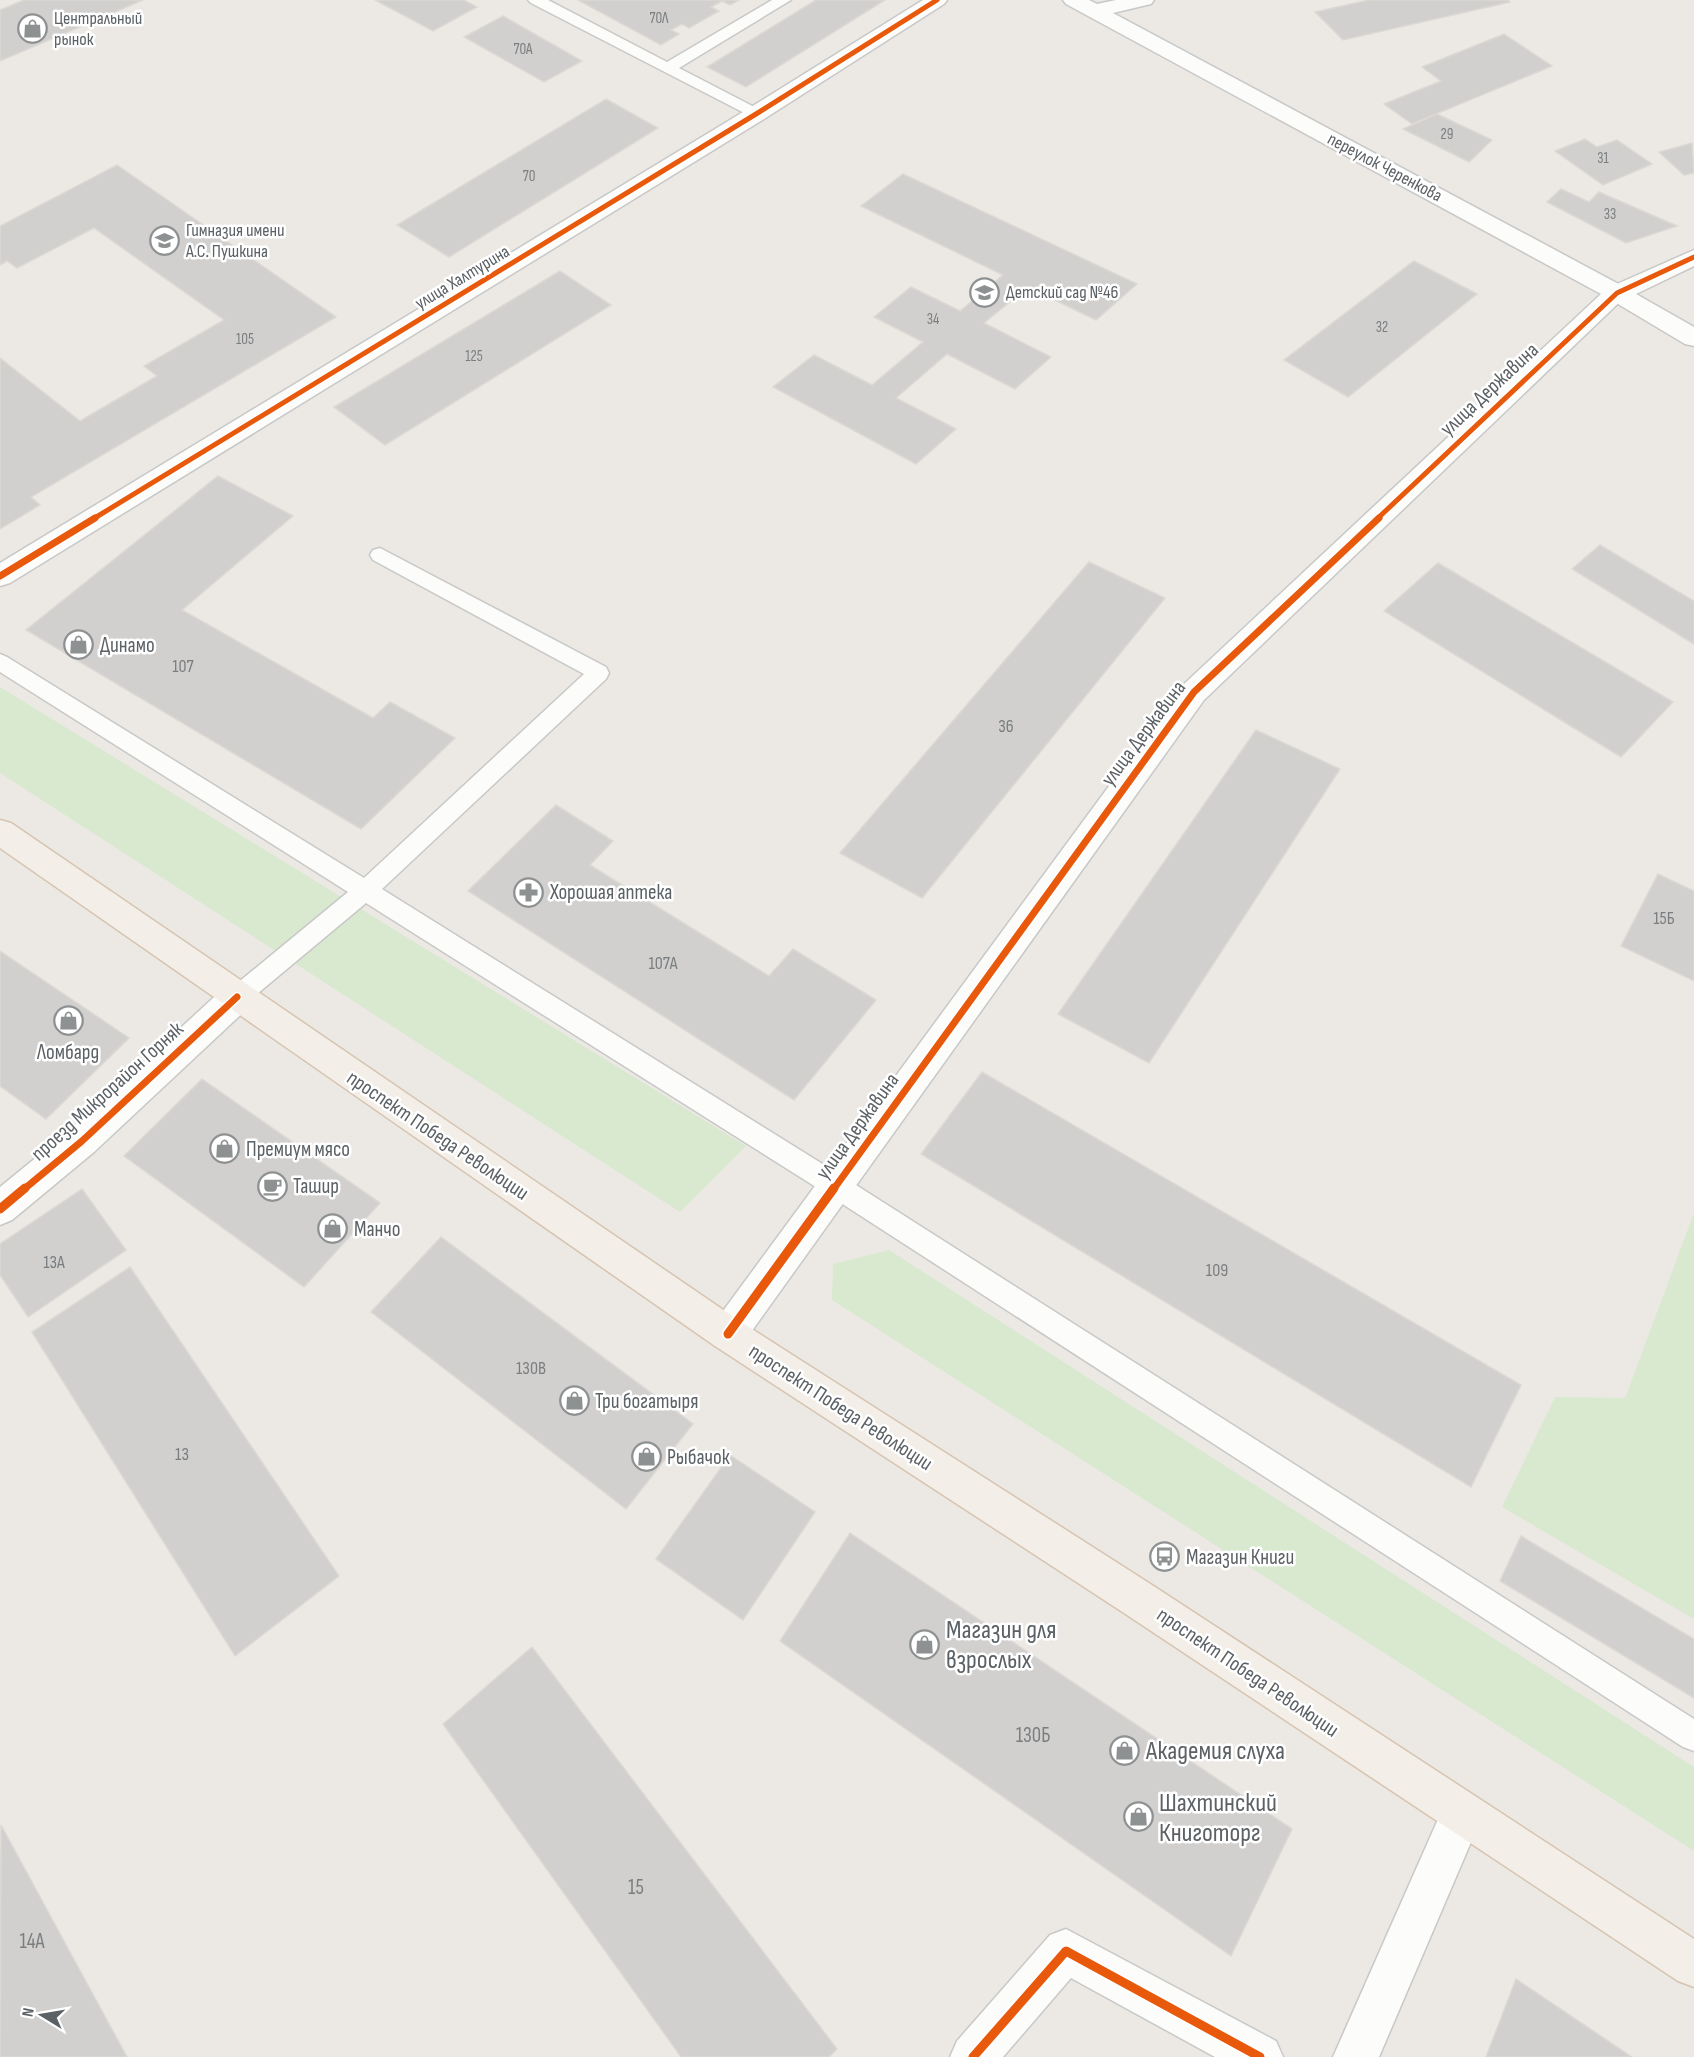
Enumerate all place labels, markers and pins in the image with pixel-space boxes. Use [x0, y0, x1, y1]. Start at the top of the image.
place label: Центральный рынок [54, 8, 142, 50]
shop icon: Центральный рынок [17, 12, 49, 44]
place label: Гимназия имени А.С. Пушкина [185, 220, 285, 262]
school or university icon: Гимназия имени А.С. Пушкина [149, 224, 181, 256]
school or university icon: Детский сад №46 [969, 276, 1001, 308]
place label: Детский сад №46 [1006, 282, 1119, 303]
shop icon: Динамо [63, 629, 95, 661]
place label: Динамо [100, 633, 155, 658]
pharmacy icon: Хорошая аптека [513, 876, 545, 908]
place label: Хорошая аптека [549, 880, 672, 905]
shop icon: Ломбард [52, 1005, 84, 1037]
place label: Ломбард [36, 1040, 99, 1065]
shop icon: Премиум мясо [209, 1133, 241, 1165]
place label: Премиум мясо [246, 1137, 350, 1162]
cafe icon: Ташир [256, 1170, 288, 1202]
place label: Ташир [293, 1174, 339, 1199]
shop icon: Манчо [317, 1213, 349, 1245]
place label: Манчо [354, 1217, 401, 1242]
shop icon: Три богатыря [558, 1385, 590, 1417]
place label: Три богатыря [595, 1389, 698, 1414]
shop icon: Рыбачок [630, 1441, 662, 1473]
place label: Рыбачок [667, 1445, 730, 1470]
bus stop icon: Магазин Книги [1149, 1541, 1181, 1573]
place label: Магазин Книги [1186, 1545, 1294, 1570]
place label: Магазин для взрослых [946, 1615, 1056, 1676]
shop icon: Магазин для взрослых [909, 1628, 941, 1660]
shop icon: Академия слуха [1109, 1734, 1141, 1766]
place label: Академия слуха [1145, 1736, 1285, 1767]
place label: Шахтинский Книготорг [1159, 1788, 1277, 1849]
shop icon: Шахтинский Книготорг [1122, 1801, 1154, 1833]

